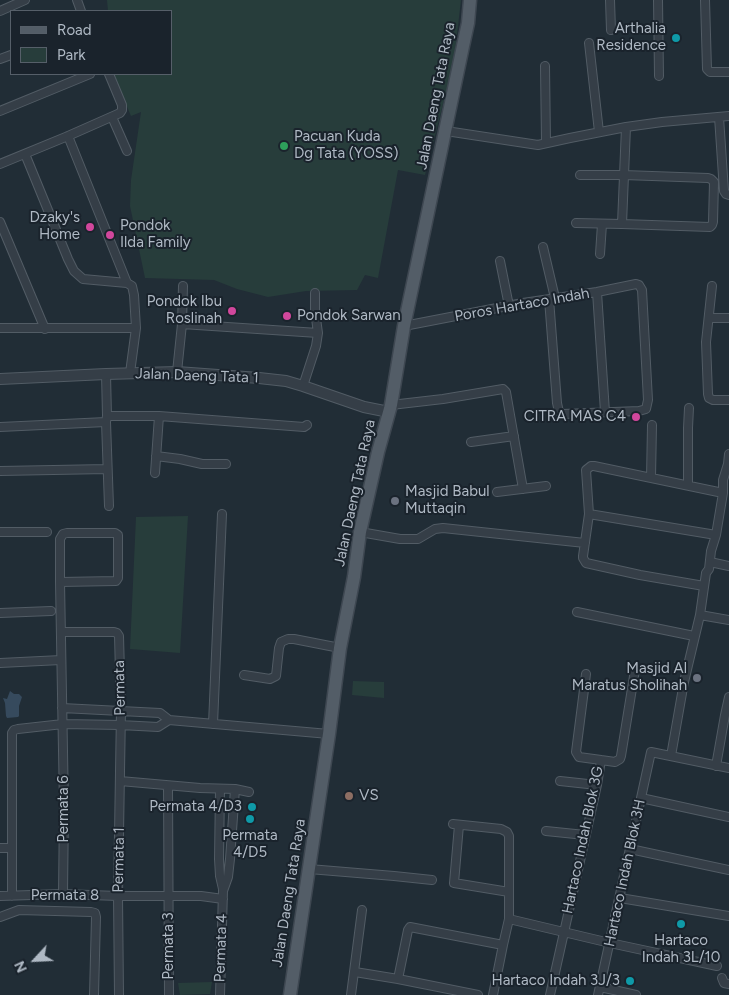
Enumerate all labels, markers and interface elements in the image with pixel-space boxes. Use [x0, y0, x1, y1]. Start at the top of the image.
legend [10, 10, 172, 75]
place label: Arthalia Residence [596, 20, 666, 55]
text: Road [57, 21, 92, 39]
street label: Jalan Daeng Tata Raya [413, 21, 459, 171]
marker: Arthalia Residence [670, 32, 682, 44]
text: Park [57, 46, 86, 64]
place label: Pacuan Kuda Dg Tata (YOSS) [294, 128, 399, 163]
marker: Pacuan Kuda Dg Tata (YOSS) [278, 140, 290, 152]
place label: Dzaky's Home [30, 209, 80, 244]
place label: Pondok Ilda Family [120, 217, 191, 252]
marker: Dzaky's Home [84, 221, 96, 233]
marker: Pondok Ilda Family [104, 229, 116, 241]
street label: Poros Hartaco Indah [453, 284, 591, 326]
place label: Pondok Ibu Roslinah [147, 293, 222, 328]
marker: Pondok Ibu Roslinah [226, 305, 238, 317]
place label: Pondok Sarwan [297, 307, 401, 325]
marker: Pondok Sarwan [281, 310, 293, 322]
street label: Jalan Daeng Tata 1 [135, 365, 259, 387]
place label: CITRA MAS C4 [524, 408, 626, 426]
marker: CITRA MAS C4 [630, 411, 642, 423]
street label: Jalan Daeng Tata Raya [331, 418, 379, 568]
place label: Masjid Babul Muttaqin [405, 483, 490, 518]
marker: Masjid Babul Muttaqin [389, 495, 401, 507]
street label: Permata [111, 660, 129, 716]
place label: Masjid Al Maratus Sholihah [572, 660, 687, 695]
marker: Masjid Al Maratus Sholihah [691, 672, 703, 684]
street label: Hartaco Indah Blok 3G [559, 765, 607, 915]
street label: Permata 6 [55, 775, 73, 843]
place label: VS [359, 787, 379, 805]
marker: VS [343, 790, 355, 802]
place label: Permata 4/D3 [149, 798, 242, 816]
street label: Hartaco Indah Blok 3H [601, 798, 649, 948]
marker: Permata 4/D3 [246, 801, 258, 813]
marker: Permata 4/D5 [244, 813, 256, 825]
street label: Jalan Daeng Tata Raya [268, 818, 310, 968]
street label: Permata 1 [109, 827, 129, 893]
place label: Permata 4/D5 [222, 827, 278, 862]
street label: Permata 8 [31, 887, 99, 905]
street label: Permata 3 [160, 912, 178, 980]
street label: Permata 4 [211, 913, 231, 983]
marker: Hartaco Indah 3L/10 [675, 918, 687, 930]
place label: Hartaco Indah 3L/10 [642, 932, 720, 967]
north arrow [10, 935, 60, 985]
text: N [11, 958, 31, 975]
place label: Hartaco Indah 3J/3 [491, 972, 620, 990]
marker: Hartaco Indah 3J/3 [624, 975, 636, 987]

